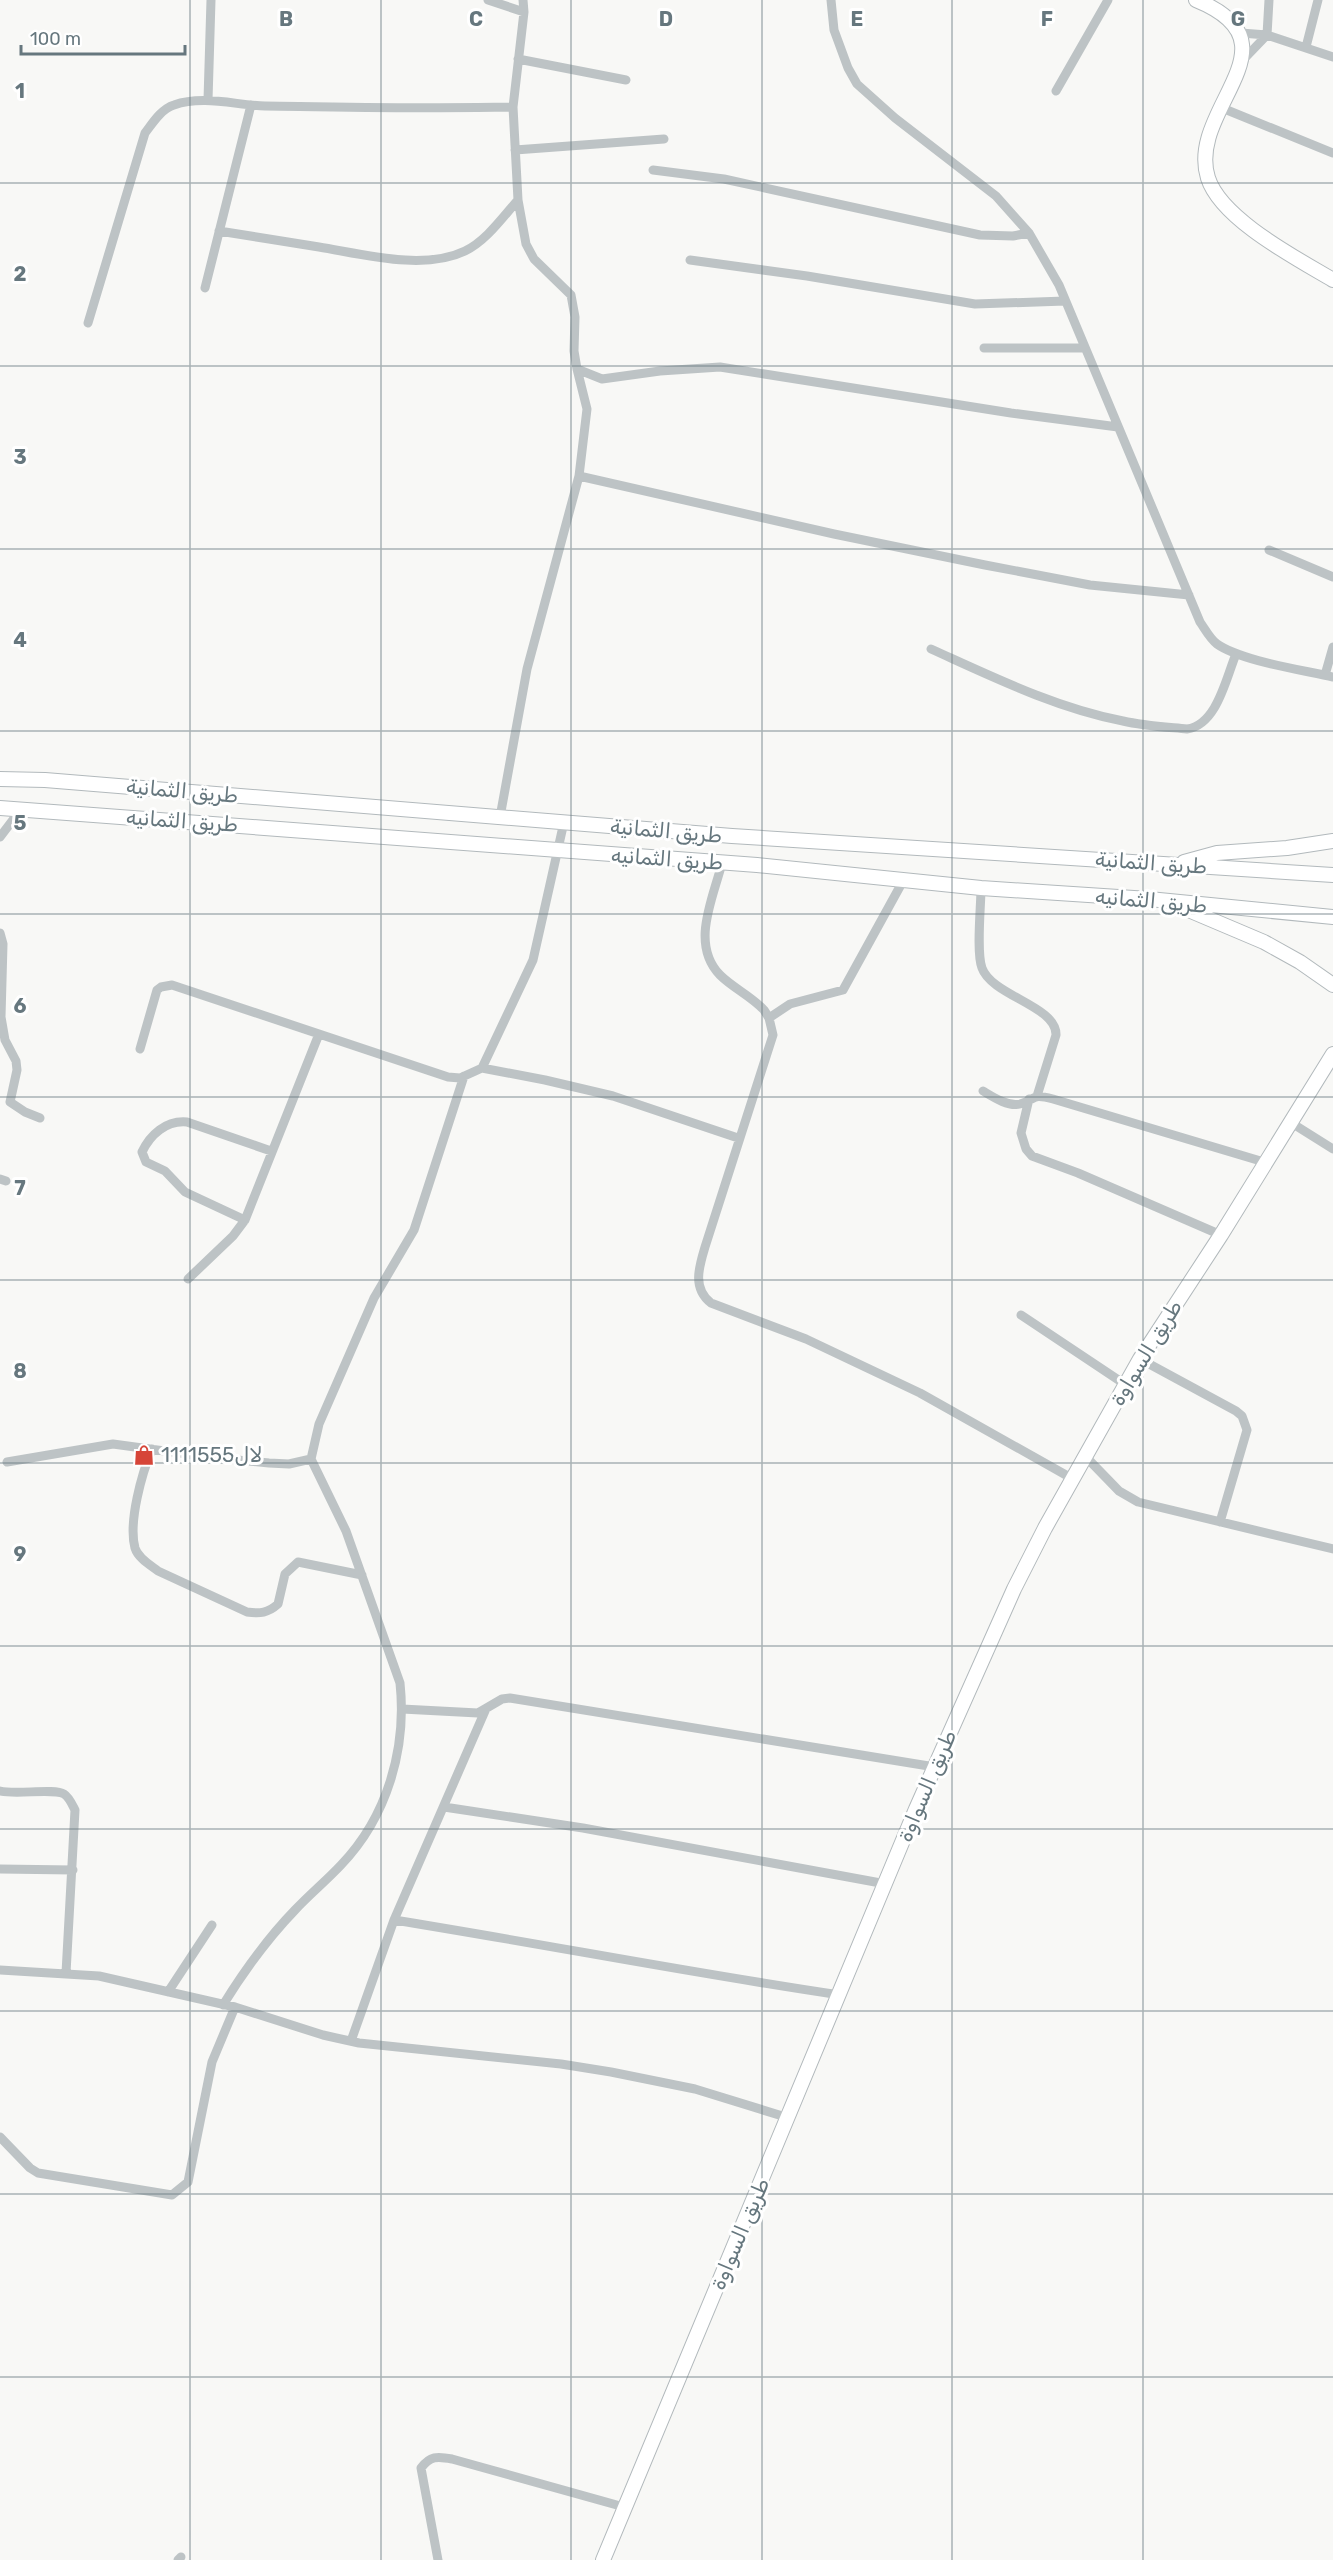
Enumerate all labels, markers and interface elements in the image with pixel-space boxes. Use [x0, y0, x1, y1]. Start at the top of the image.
text: B [279, 7, 293, 31]
text: C [469, 7, 483, 31]
text: D [659, 7, 673, 31]
text: E [851, 7, 863, 31]
text: F [1041, 7, 1053, 31]
text: G [1231, 7, 1245, 31]
scale bar [21, 18, 184, 56]
text: 100 m [30, 28, 81, 50]
text: 1 [15, 79, 25, 103]
text: 2 [14, 262, 27, 286]
text: 3 [13, 445, 27, 469]
text: 4 [13, 628, 27, 652]
street label: طريق الثمانية [125, 773, 239, 808]
street label: طريق الثمانيه [125, 804, 239, 837]
text: 5 [14, 811, 27, 835]
street label: طريق الثمانية [609, 813, 723, 848]
street label: طريق الثمانيه [610, 842, 724, 875]
street label: طريق الثمانية [1094, 846, 1208, 879]
street label: طريق الثمانيه [1094, 883, 1208, 918]
text: 6 [13, 994, 27, 1018]
text: 7 [14, 1176, 26, 1200]
street label: طريق السواوة [1104, 1295, 1188, 1411]
text: 8 [13, 1359, 27, 1383]
place label: 1111555لال [161, 1442, 262, 1467]
shop icon: 1111555لال [132, 1443, 156, 1467]
text: 9 [14, 1542, 27, 1566]
street label: طريق السواوة [892, 1726, 962, 1846]
street label: طريق السواوة [705, 2174, 775, 2294]

